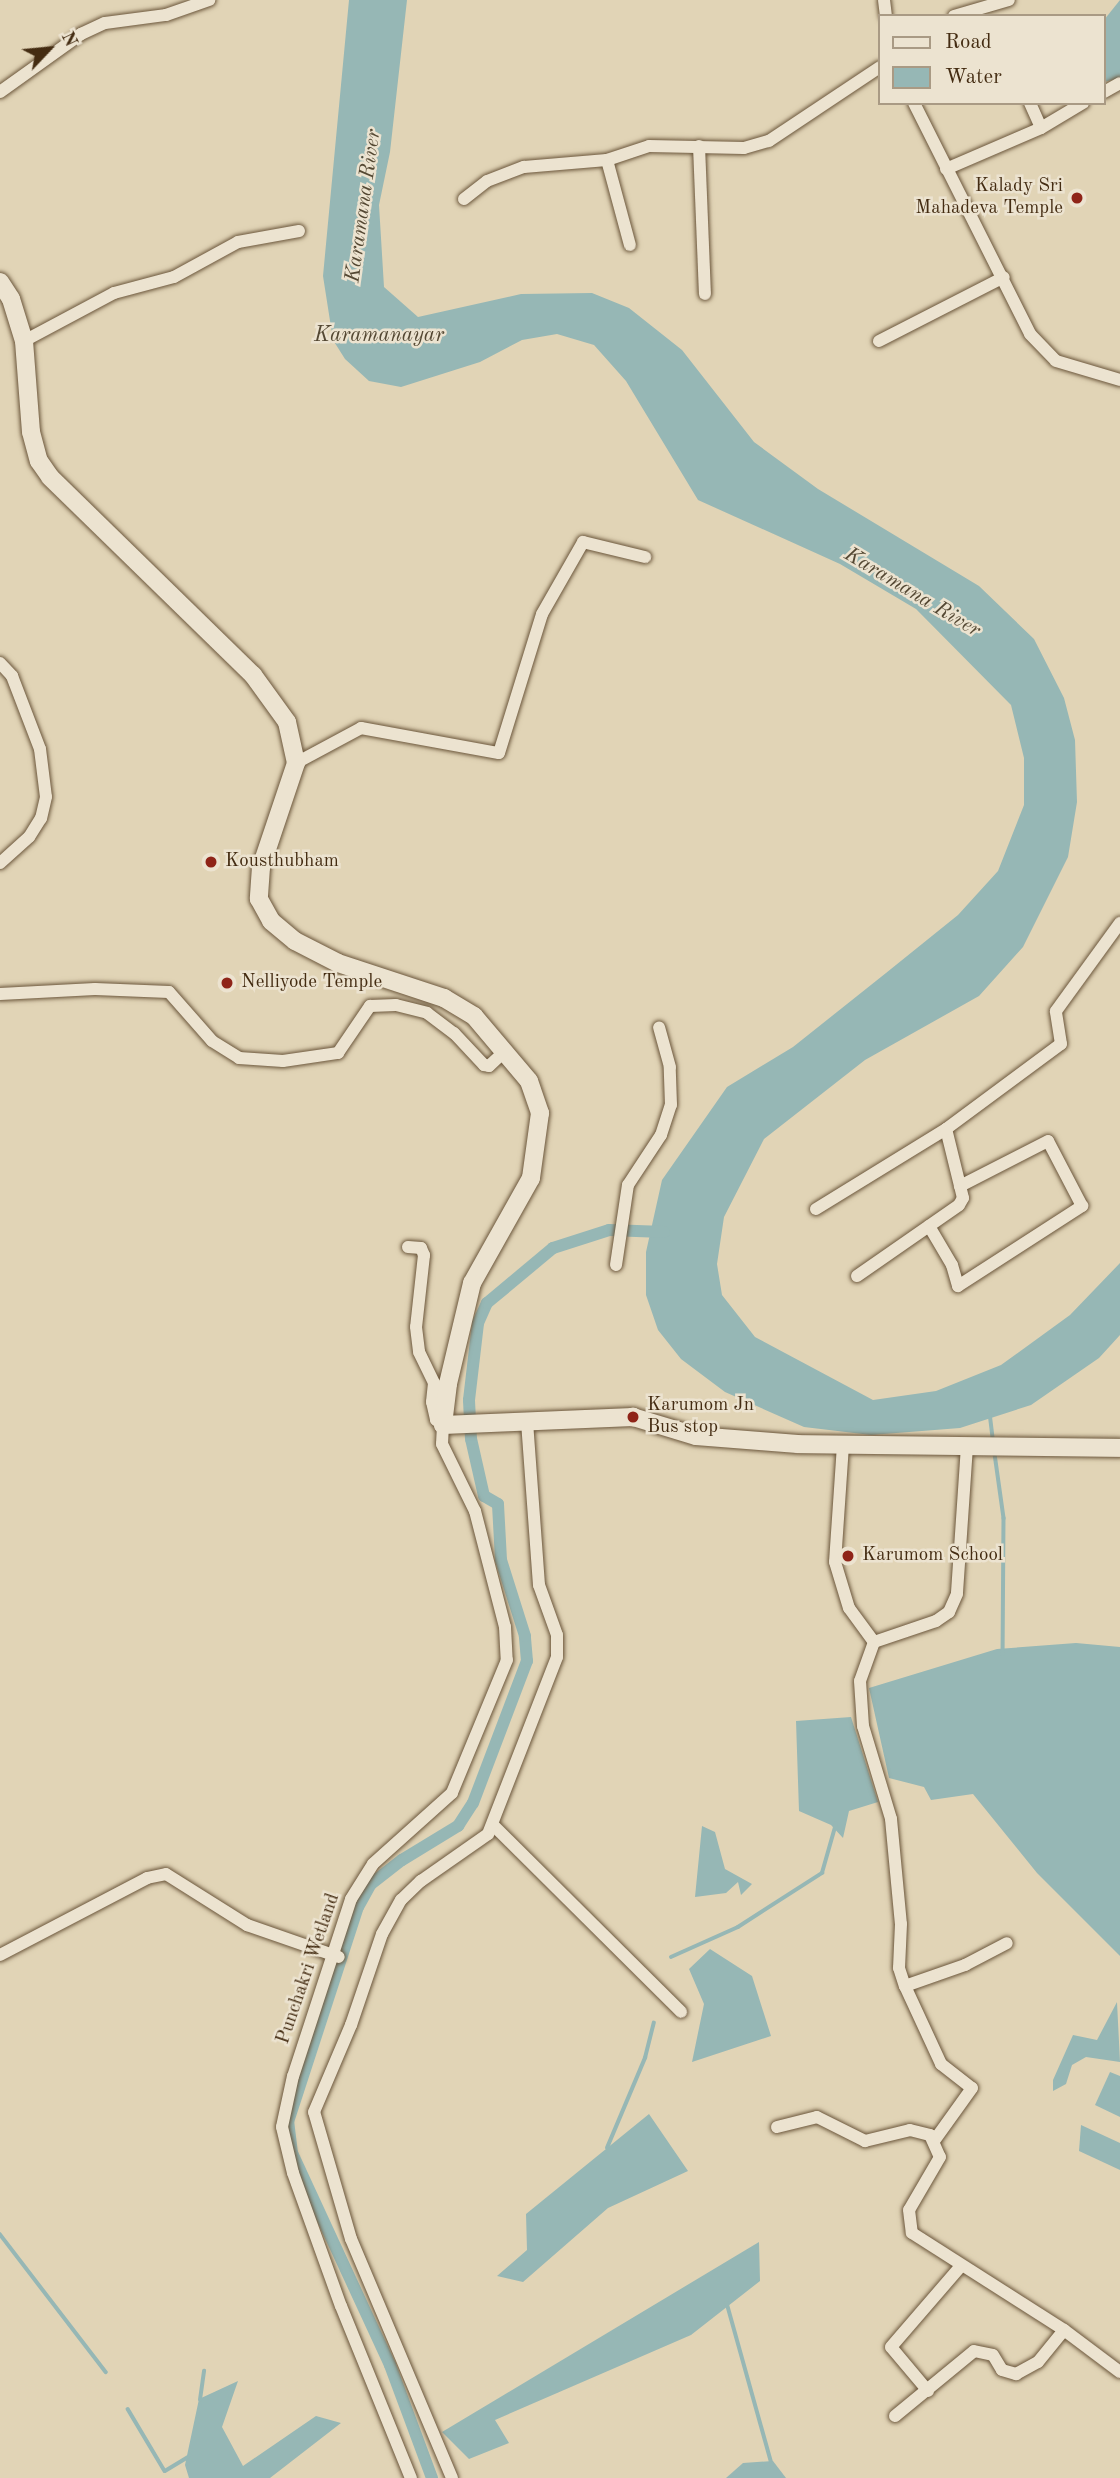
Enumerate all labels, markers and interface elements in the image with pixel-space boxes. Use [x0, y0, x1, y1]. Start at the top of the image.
north arrow [14, 14, 84, 84]
legend [878, 14, 1106, 105]
text: N [57, 29, 80, 50]
text: Road [945, 32, 992, 53]
text: Water [945, 67, 1002, 88]
water label: Karamana River [341, 128, 387, 284]
place label: Kalady Sri Mahadeva Temple [915, 176, 1063, 220]
marker: Kalady Sri Mahadeva Temple [1069, 190, 1085, 206]
water label: Karamanayar [314, 323, 444, 349]
water label: Karamana River [839, 542, 985, 644]
place label: Kousthubham [225, 851, 339, 873]
marker: Kousthubham [203, 854, 219, 870]
place label: Nelliyode Temple [241, 972, 382, 994]
marker: Nelliyode Temple [219, 975, 235, 991]
place label: Karumom Jn Bus stop [647, 1395, 754, 1439]
marker: Karumom Jn Bus stop [625, 1409, 641, 1425]
place label: Karumom School [862, 1545, 1003, 1567]
marker: Karumom School [840, 1548, 856, 1564]
street label: Punchakri Wetland [273, 1891, 345, 2047]

